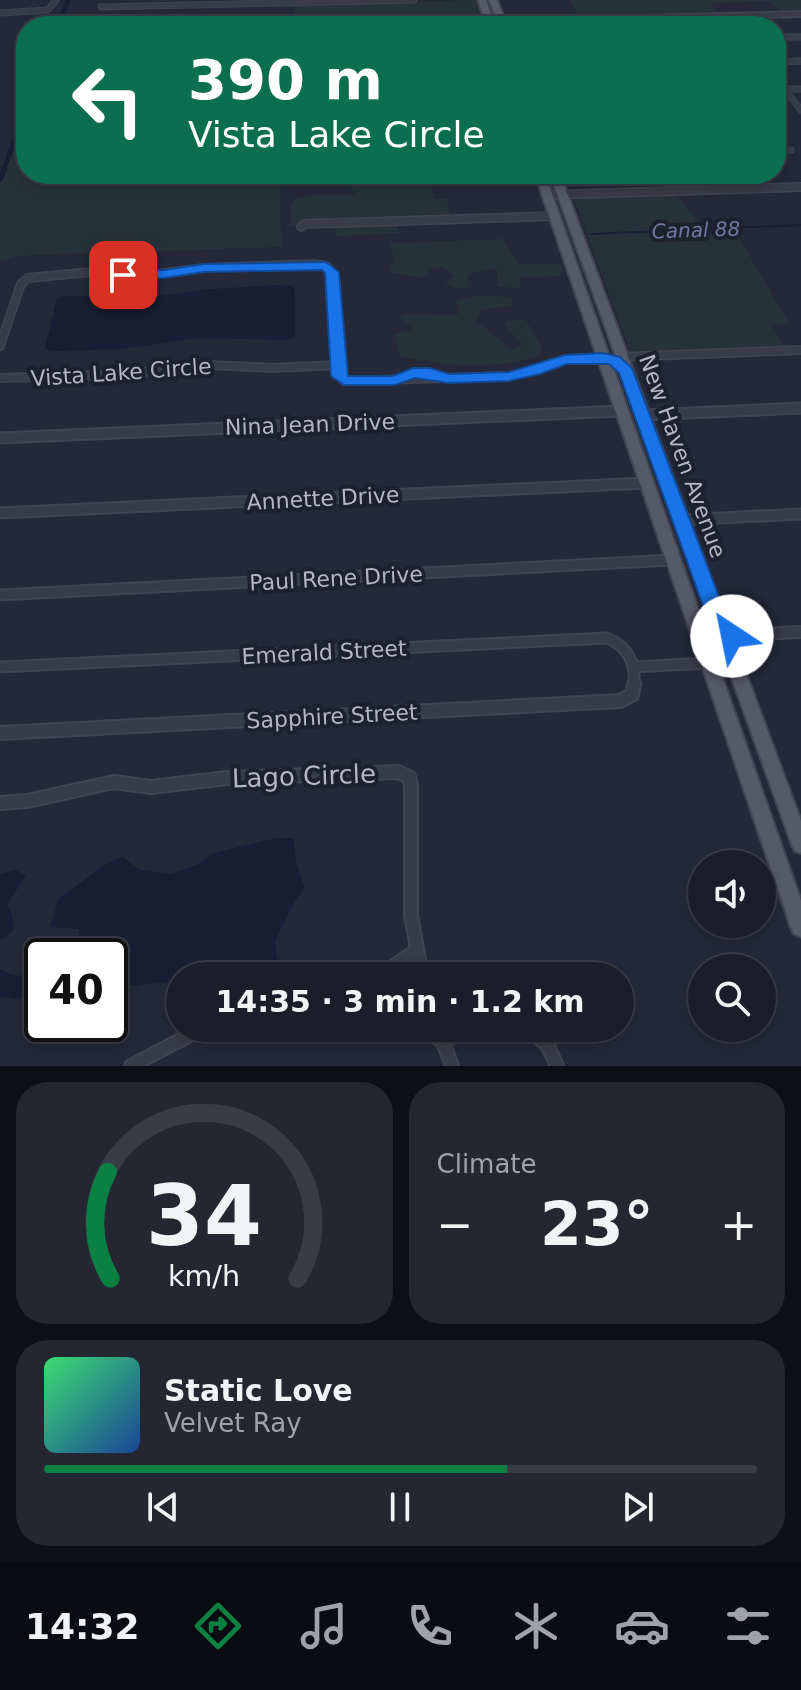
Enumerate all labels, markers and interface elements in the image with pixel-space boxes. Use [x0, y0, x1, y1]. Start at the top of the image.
text: 390 m [188, 47, 383, 112]
icon: left [56, 48, 160, 152]
text: Vista Lake Circle [188, 114, 485, 155]
water label: Canal 88 [651, 216, 741, 244]
pin [89, 241, 157, 309]
icon: arrive [101, 253, 145, 297]
street label: New Haven Avenue [634, 351, 731, 561]
street label: Vista Lake Circle [30, 354, 212, 391]
street label: Nina Jean Drive [225, 409, 395, 440]
street label: Annette Drive [246, 482, 400, 515]
street label: Paul Rene Drive [249, 561, 423, 596]
position arrow [690, 594, 774, 678]
street label: Emerald Street [241, 636, 408, 669]
street label: Sapphire Street [246, 700, 419, 733]
street label: Lago Circle [231, 758, 377, 794]
map controls [688, 850, 776, 1042]
button: sound [688, 850, 776, 938]
speed limit sign: 40 [24, 938, 128, 1042]
button: search [688, 954, 776, 1042]
text: 14:35 · 3 min · 1.2 km [215, 984, 585, 1019]
text: Climate [437, 1149, 537, 1179]
text: 34 [146, 1168, 262, 1265]
text: 23° [540, 1189, 654, 1259]
text: − [437, 1199, 473, 1250]
text: + [720, 1199, 757, 1250]
text: km/h [168, 1259, 240, 1293]
text: Static Love [164, 1373, 353, 1408]
text: Velvet Ray [164, 1408, 302, 1438]
icon: previous [141, 1485, 185, 1529]
icon: pause [378, 1485, 422, 1529]
icon: next [616, 1485, 660, 1529]
icon: directions [190, 1598, 246, 1654]
icon: music [296, 1598, 352, 1654]
icon: phone [402, 1598, 458, 1654]
icon: climate [508, 1598, 564, 1654]
icon: car [614, 1598, 670, 1654]
icon: filters [720, 1598, 776, 1654]
text: 14:32 [25, 1606, 140, 1647]

